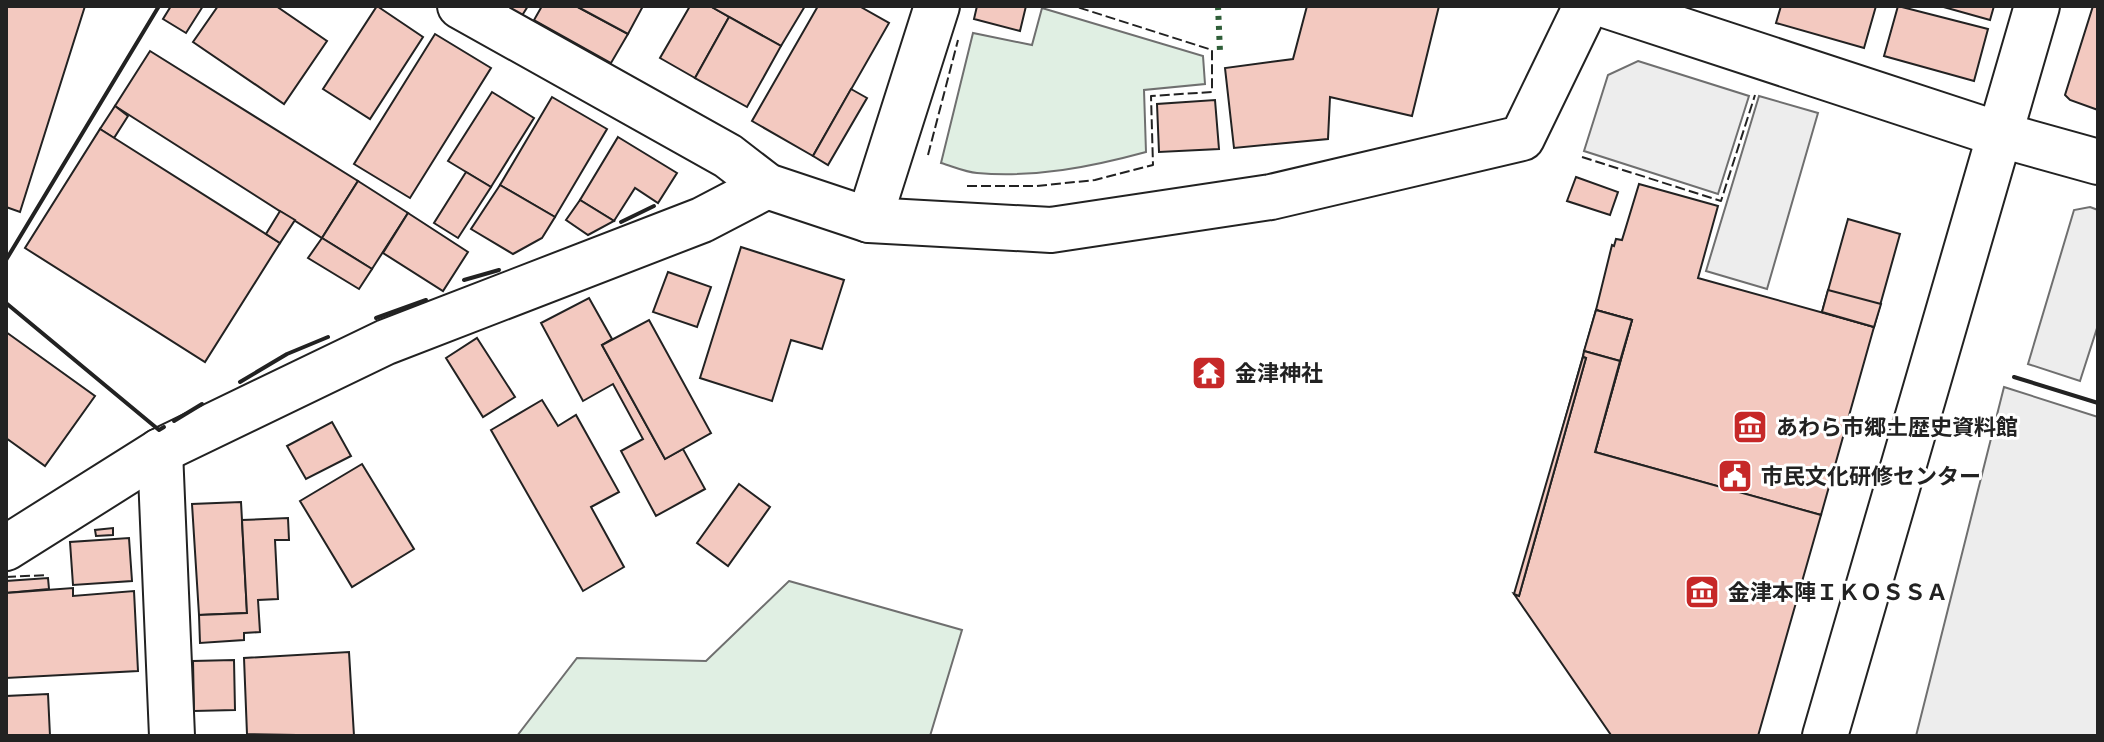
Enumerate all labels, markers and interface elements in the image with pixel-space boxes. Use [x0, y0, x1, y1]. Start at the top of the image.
temple icon: 金津神社 [1190, 354, 1228, 392]
place label: 金津神社 [1235, 359, 1323, 385]
museum icon: あわら市郷土歴史資料館 [1731, 408, 1769, 446]
place label: あわら市郷土歴史資料館 [1776, 413, 2018, 439]
public building icon: 市民文化研修センター [1716, 457, 1754, 495]
place label: 市民文化研修センター [1761, 462, 1981, 488]
museum icon: 金津本陣ＩＫＯＳＳＡ [1683, 573, 1721, 611]
place label: 金津本陣ＩＫＯＳＳＡ [1728, 578, 1948, 604]

